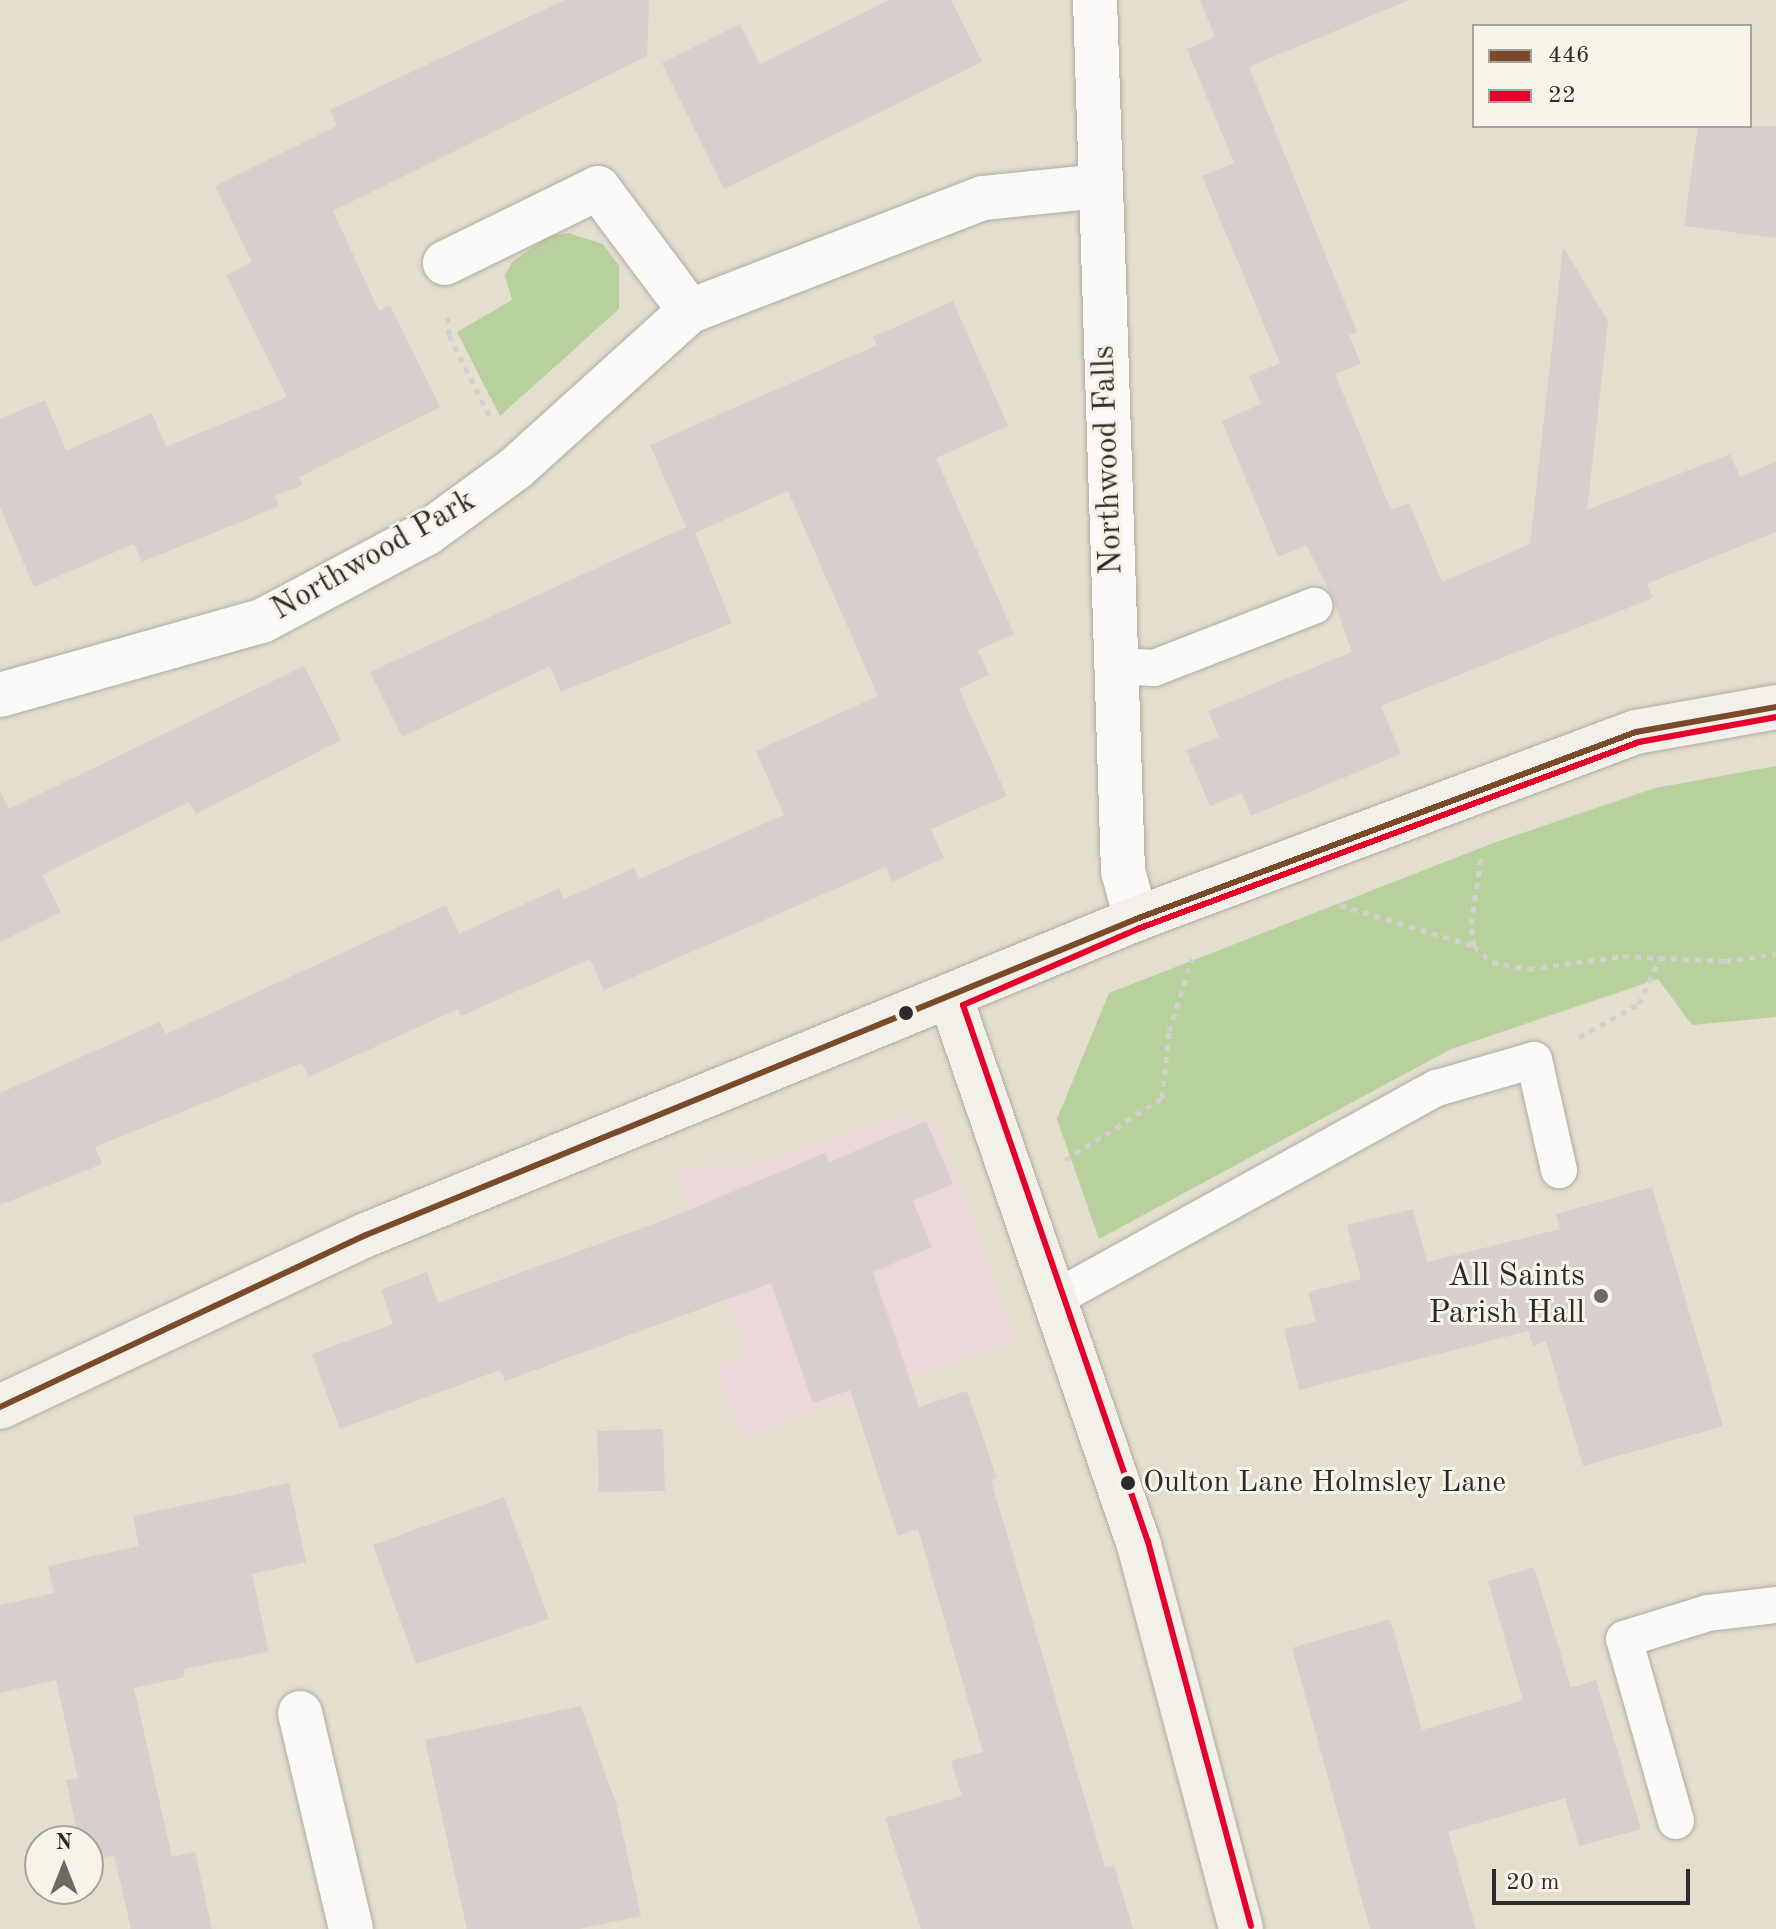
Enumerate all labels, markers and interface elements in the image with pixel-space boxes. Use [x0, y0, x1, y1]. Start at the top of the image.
legend [1472, 24, 1752, 128]
text: 446 [1548, 44, 1590, 68]
text: 22 [1548, 84, 1576, 108]
street label: Northwood Falls [1086, 345, 1132, 575]
street label: Northwood Park [265, 482, 483, 630]
unlabelled marker [898, 1005, 914, 1021]
place label: All Saints Parish Hall [1429, 1259, 1585, 1334]
marker: All Saints Parish Hall [1592, 1287, 1610, 1305]
place label: Oulton Lane Holmsley Lane [1143, 1465, 1506, 1501]
marker: Oulton Lane Holmsley Lane [1120, 1475, 1136, 1491]
north arrow [24, 1825, 104, 1905]
text: N [56, 1832, 72, 1854]
scale bar [1496, 1853, 1694, 1903]
text: 20 m [1506, 1871, 1560, 1895]

